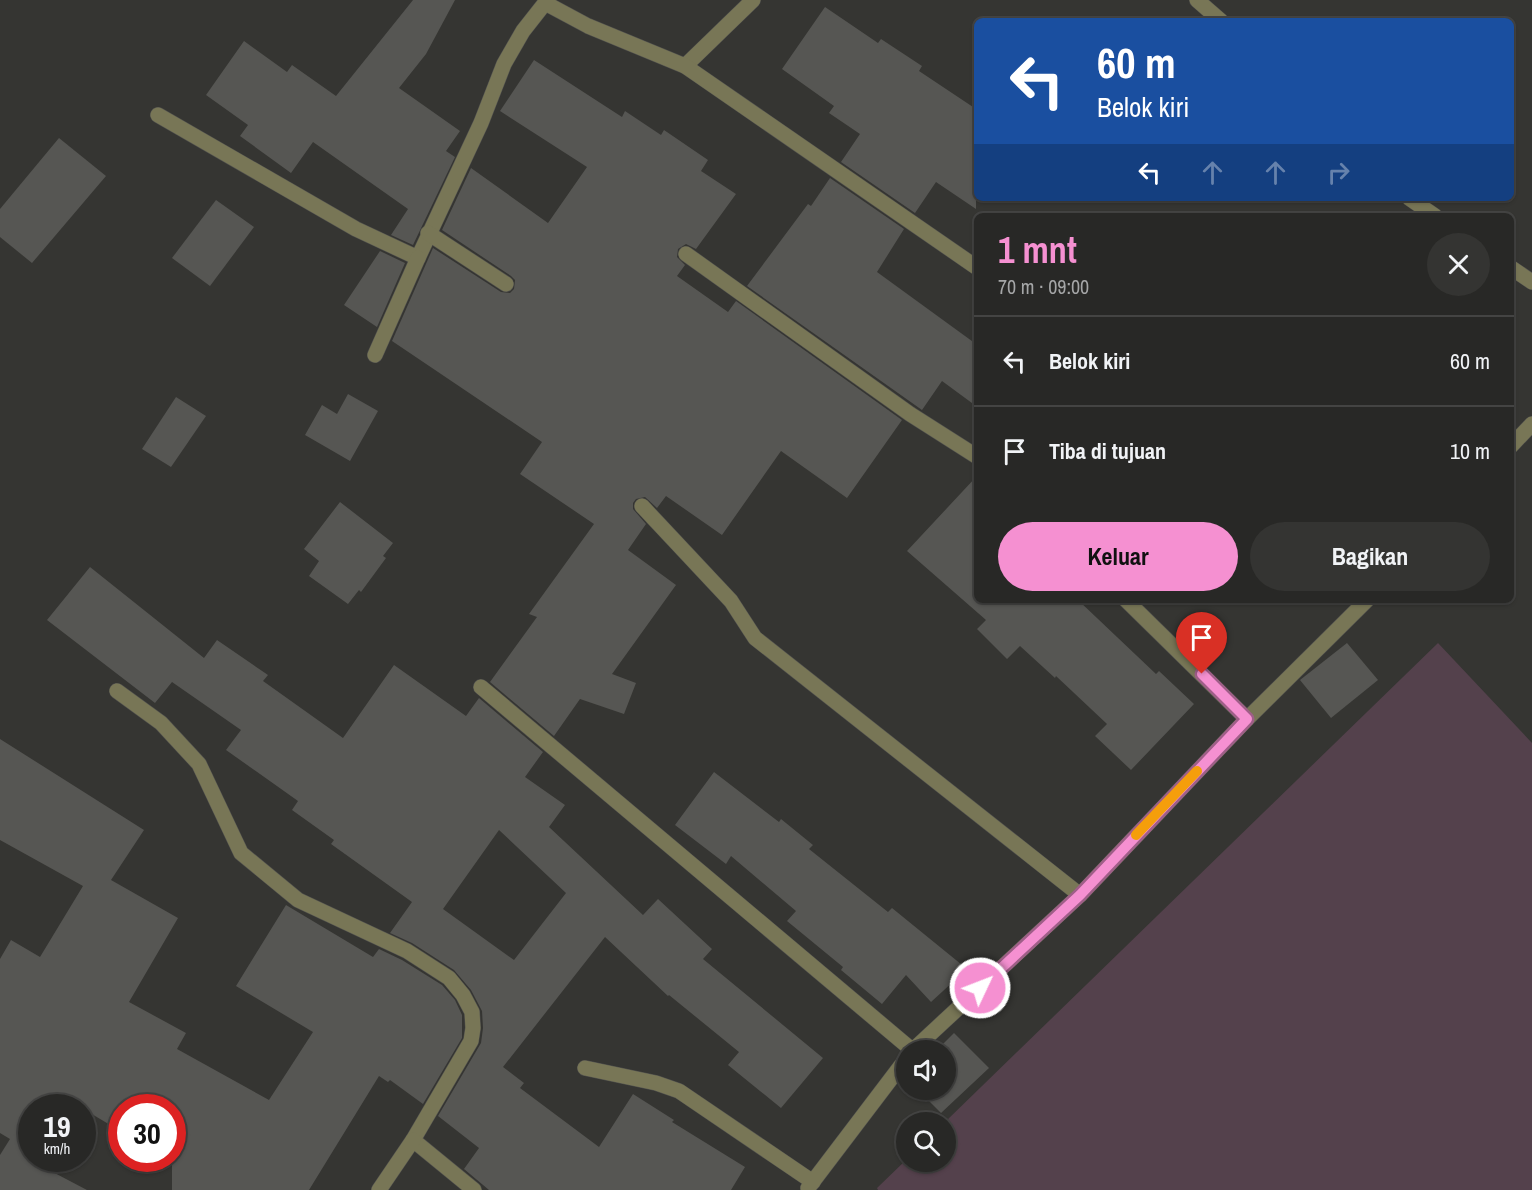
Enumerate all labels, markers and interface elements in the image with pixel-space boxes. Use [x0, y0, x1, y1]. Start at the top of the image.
text: 60 m [1097, 35, 1176, 91]
icon: left [998, 42, 1076, 120]
text: Belok kiri [1097, 89, 1189, 125]
icon: left [1133, 156, 1166, 189]
icon: ahead [1196, 156, 1229, 189]
icon: ahead [1259, 156, 1292, 189]
icon: right [1322, 156, 1355, 189]
text: 1 mnt [998, 226, 1077, 274]
button: close [1427, 233, 1490, 296]
text: 70 m · 09:00 [998, 273, 1089, 300]
icon: left [998, 345, 1031, 378]
text: Belok kiri [1049, 346, 1130, 376]
text: 60 m [1450, 346, 1490, 376]
icon: arrive [998, 435, 1031, 468]
text: Tiba di tujuan [1049, 436, 1166, 466]
text: 10 m [1450, 436, 1490, 466]
button: Keluar [998, 522, 1238, 591]
button: Bagikan [1250, 522, 1490, 591]
pin [1176, 612, 1227, 674]
icon: arrive [1185, 621, 1218, 654]
position arrow [948, 956, 1012, 1020]
map controls [896, 1040, 956, 1172]
button: sound [896, 1040, 956, 1100]
speed limit sign: 30 [108, 1094, 186, 1172]
text: 19 [43, 1106, 71, 1146]
button: search [896, 1112, 956, 1172]
text: km/h [44, 1138, 70, 1159]

